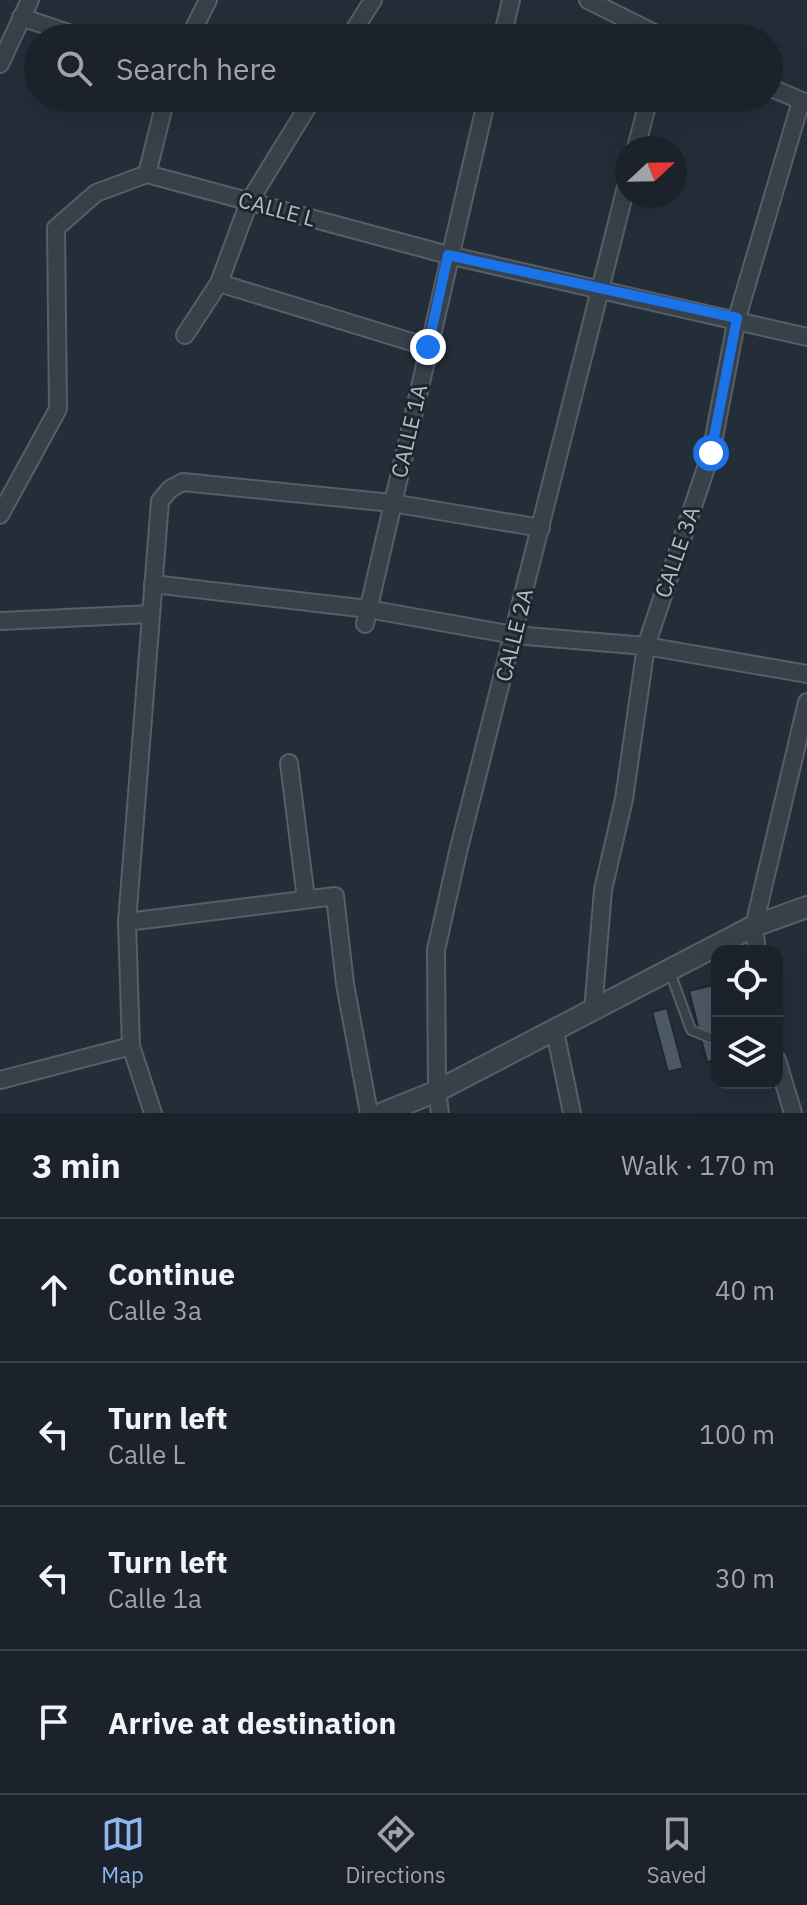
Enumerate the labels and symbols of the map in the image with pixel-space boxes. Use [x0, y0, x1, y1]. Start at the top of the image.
north arrow [615, 136, 687, 208]
street label: CALLE L [235, 184, 319, 233]
route end [410, 329, 446, 365]
street label: CALLE 1A [384, 381, 433, 481]
route start [693, 435, 729, 471]
street label: CALLE 3A [647, 502, 706, 602]
street label: CALLE 2A [488, 585, 539, 685]

